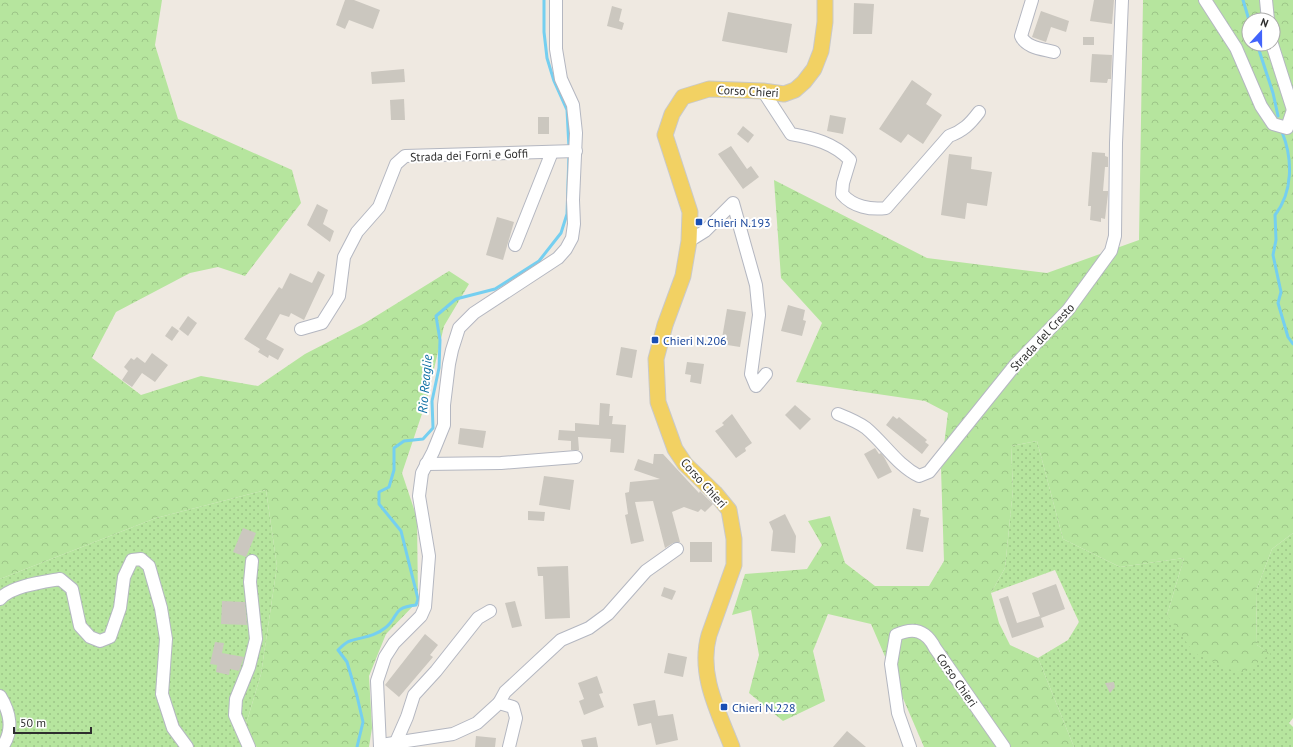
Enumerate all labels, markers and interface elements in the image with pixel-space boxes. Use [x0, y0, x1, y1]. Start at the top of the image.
north arrow [1241, 12, 1281, 52]
text: N [1259, 15, 1270, 30]
street label: Corso Chieri [717, 82, 779, 100]
street label: Strada dei Forni e Goffi [410, 145, 528, 165]
place label: Chieri N.193 [707, 215, 771, 230]
marker: Chieri N.193 [694, 217, 704, 227]
street label: Strada del Cresto [1007, 300, 1077, 374]
place label: Chieri N.206 [663, 333, 727, 348]
marker: Chieri N.206 [650, 335, 660, 345]
water label: Rio Reaglie [414, 354, 436, 414]
street label: Corso Chieri [678, 455, 730, 511]
street label: Corso Chieri [933, 650, 981, 710]
place label: Chieri N.228 [732, 700, 796, 715]
marker: Chieri N.228 [719, 702, 729, 712]
scale bar [14, 709, 91, 735]
text: 50 m [20, 715, 46, 730]

